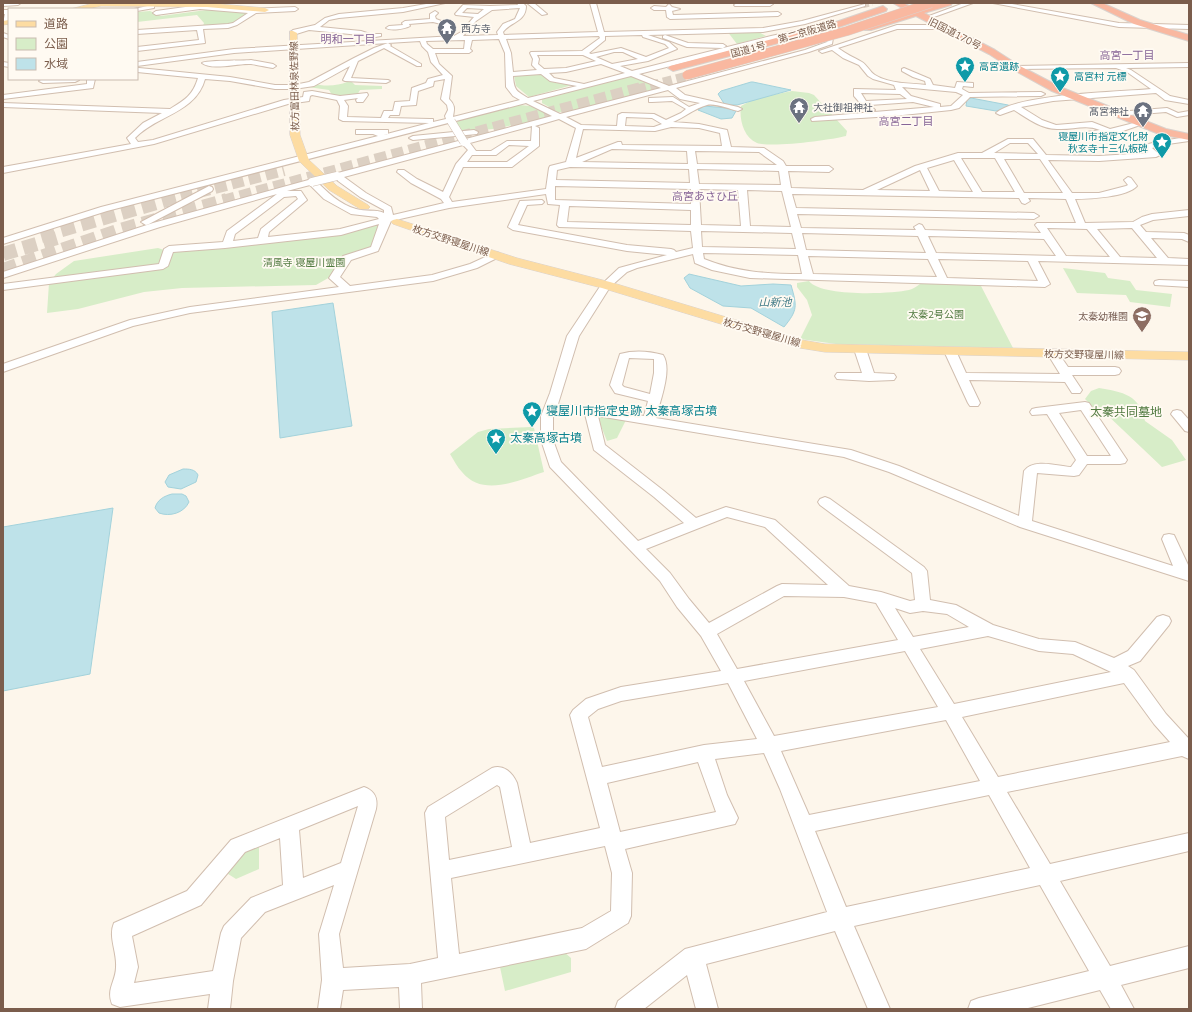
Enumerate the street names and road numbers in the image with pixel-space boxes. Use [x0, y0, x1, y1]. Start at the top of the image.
street label: 旧国道170号 [926, 14, 984, 52]
street label: 第二京阪道路 [777, 17, 838, 46]
street label: 国道1号 [729, 39, 767, 60]
street label: 枚方富田林泉佐野線 [287, 41, 302, 131]
street label: 枚方交野寝屋川線 [411, 222, 491, 259]
street label: 枚方交野寝屋川線 [722, 315, 802, 350]
street label: 枚方交野寝屋川線 [1044, 347, 1124, 362]

